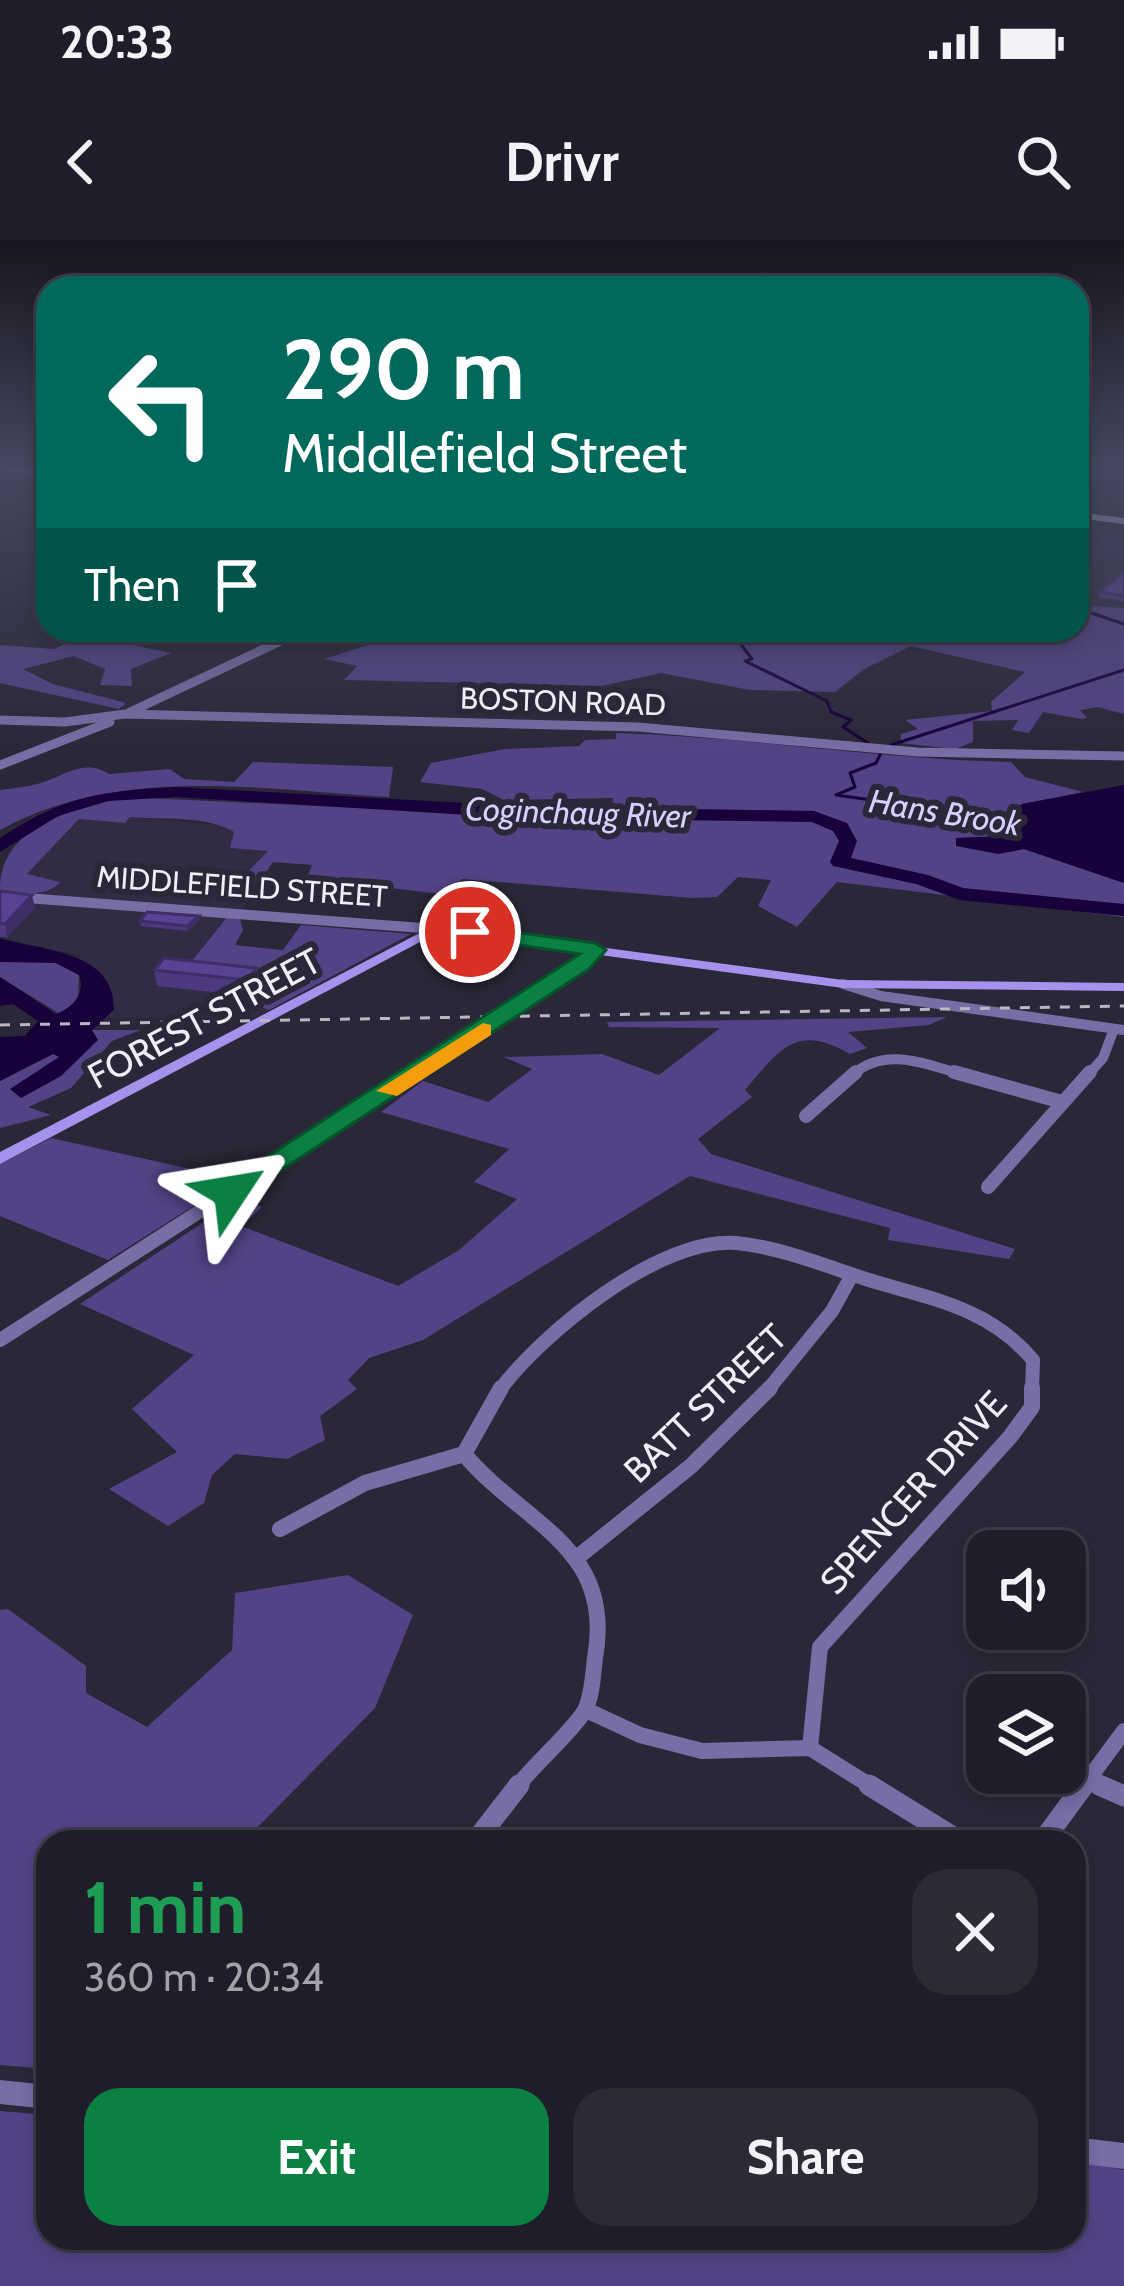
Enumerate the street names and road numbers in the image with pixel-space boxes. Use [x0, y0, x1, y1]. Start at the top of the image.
street label: BOSTON ROAD [459, 679, 667, 724]
street label: MIDDLEFIELD STREET [95, 858, 389, 915]
street label: FOREST STREET [80, 938, 328, 1098]
street label: BATT STREET [614, 1315, 796, 1491]
street label: SPENCER DRIVE [810, 1381, 1016, 1603]

